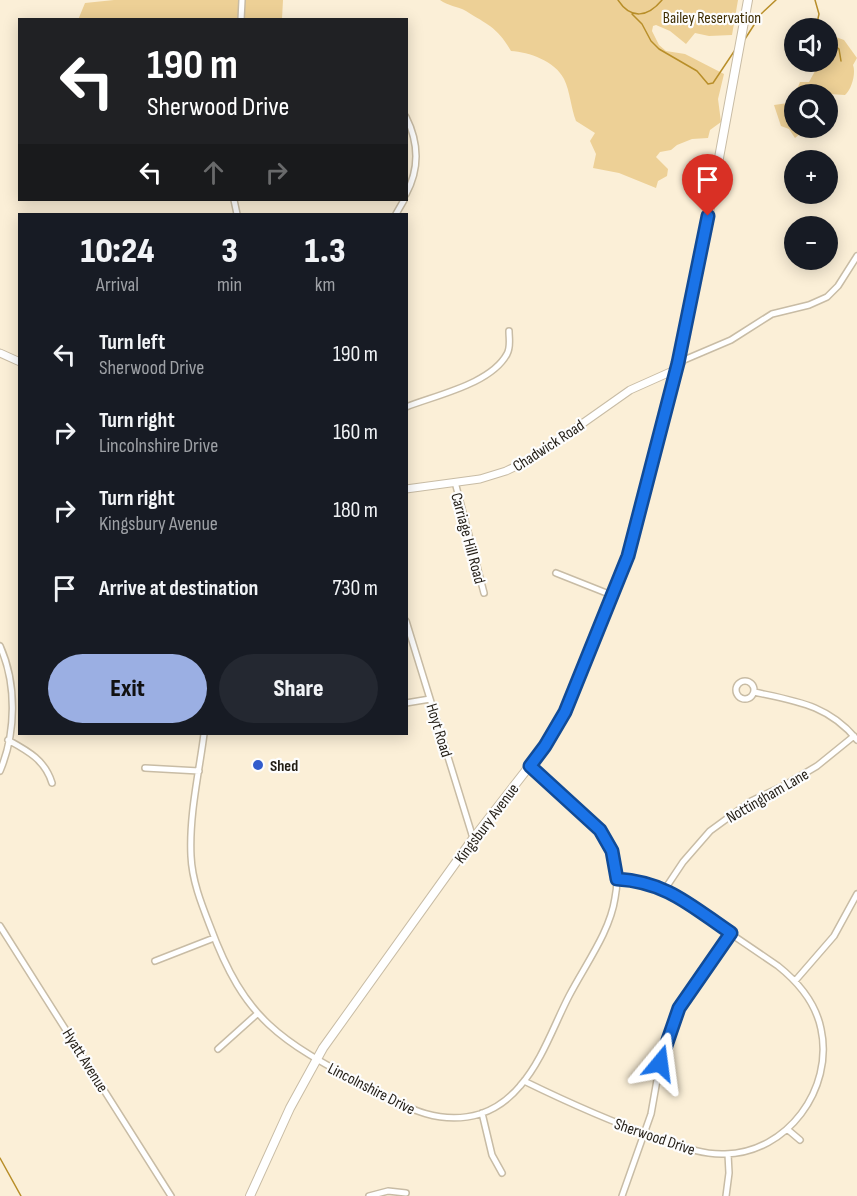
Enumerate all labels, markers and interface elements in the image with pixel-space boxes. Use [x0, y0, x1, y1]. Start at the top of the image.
park label: Bailey Reservation [663, 9, 761, 28]
map controls [784, 18, 838, 270]
button: sound [784, 18, 838, 72]
text: 190 m [147, 40, 238, 91]
icon: left [48, 42, 126, 120]
button: search [784, 84, 838, 138]
text: Sherwood Drive [147, 91, 289, 123]
button: + [784, 150, 838, 204]
pin [682, 154, 733, 216]
icon: left [134, 156, 167, 189]
icon: ahead [197, 156, 230, 189]
icon: right [260, 156, 293, 189]
icon: arrive [691, 163, 724, 196]
button: − [784, 216, 838, 270]
text: 10:24 [80, 230, 155, 273]
text: 3 [221, 230, 238, 273]
text: 1.3 [305, 230, 346, 273]
text: Arrival [96, 273, 139, 297]
text: min [217, 273, 242, 297]
text: km [315, 273, 335, 297]
text: Turn left [99, 329, 165, 356]
icon: left [48, 338, 81, 371]
text: 190 m [333, 341, 378, 368]
text: Sherwood Drive [99, 356, 204, 380]
text: Turn right [99, 407, 175, 434]
icon: right [48, 416, 81, 449]
street label: Chadwick Road [510, 416, 588, 476]
text: 160 m [333, 419, 378, 446]
text: Lincolnshire Drive [99, 434, 218, 458]
text: Turn right [99, 485, 175, 512]
street label: Carriage Hill Road [446, 491, 489, 586]
icon: right [48, 494, 81, 527]
text: 180 m [333, 497, 378, 524]
text: Kingsbury Avenue [99, 512, 218, 536]
icon: arrive [48, 572, 81, 605]
text: Arrive at destination [99, 575, 258, 602]
text: 730 m [333, 575, 378, 602]
button: Exit [48, 654, 207, 723]
button: Share [219, 654, 378, 723]
street label: Hoyt Road [421, 701, 456, 760]
place label: Shed [270, 757, 298, 776]
marker: Shed [251, 758, 265, 772]
street label: Nottingham Lane [723, 765, 812, 828]
street label: Kingsbury Avenue [451, 780, 523, 868]
street label: Hyatt Avenue [58, 1025, 112, 1096]
position arrow [628, 1031, 692, 1095]
street label: Lincolnshire Drive [325, 1059, 418, 1119]
street label: Sherwood Drive [612, 1115, 697, 1160]

